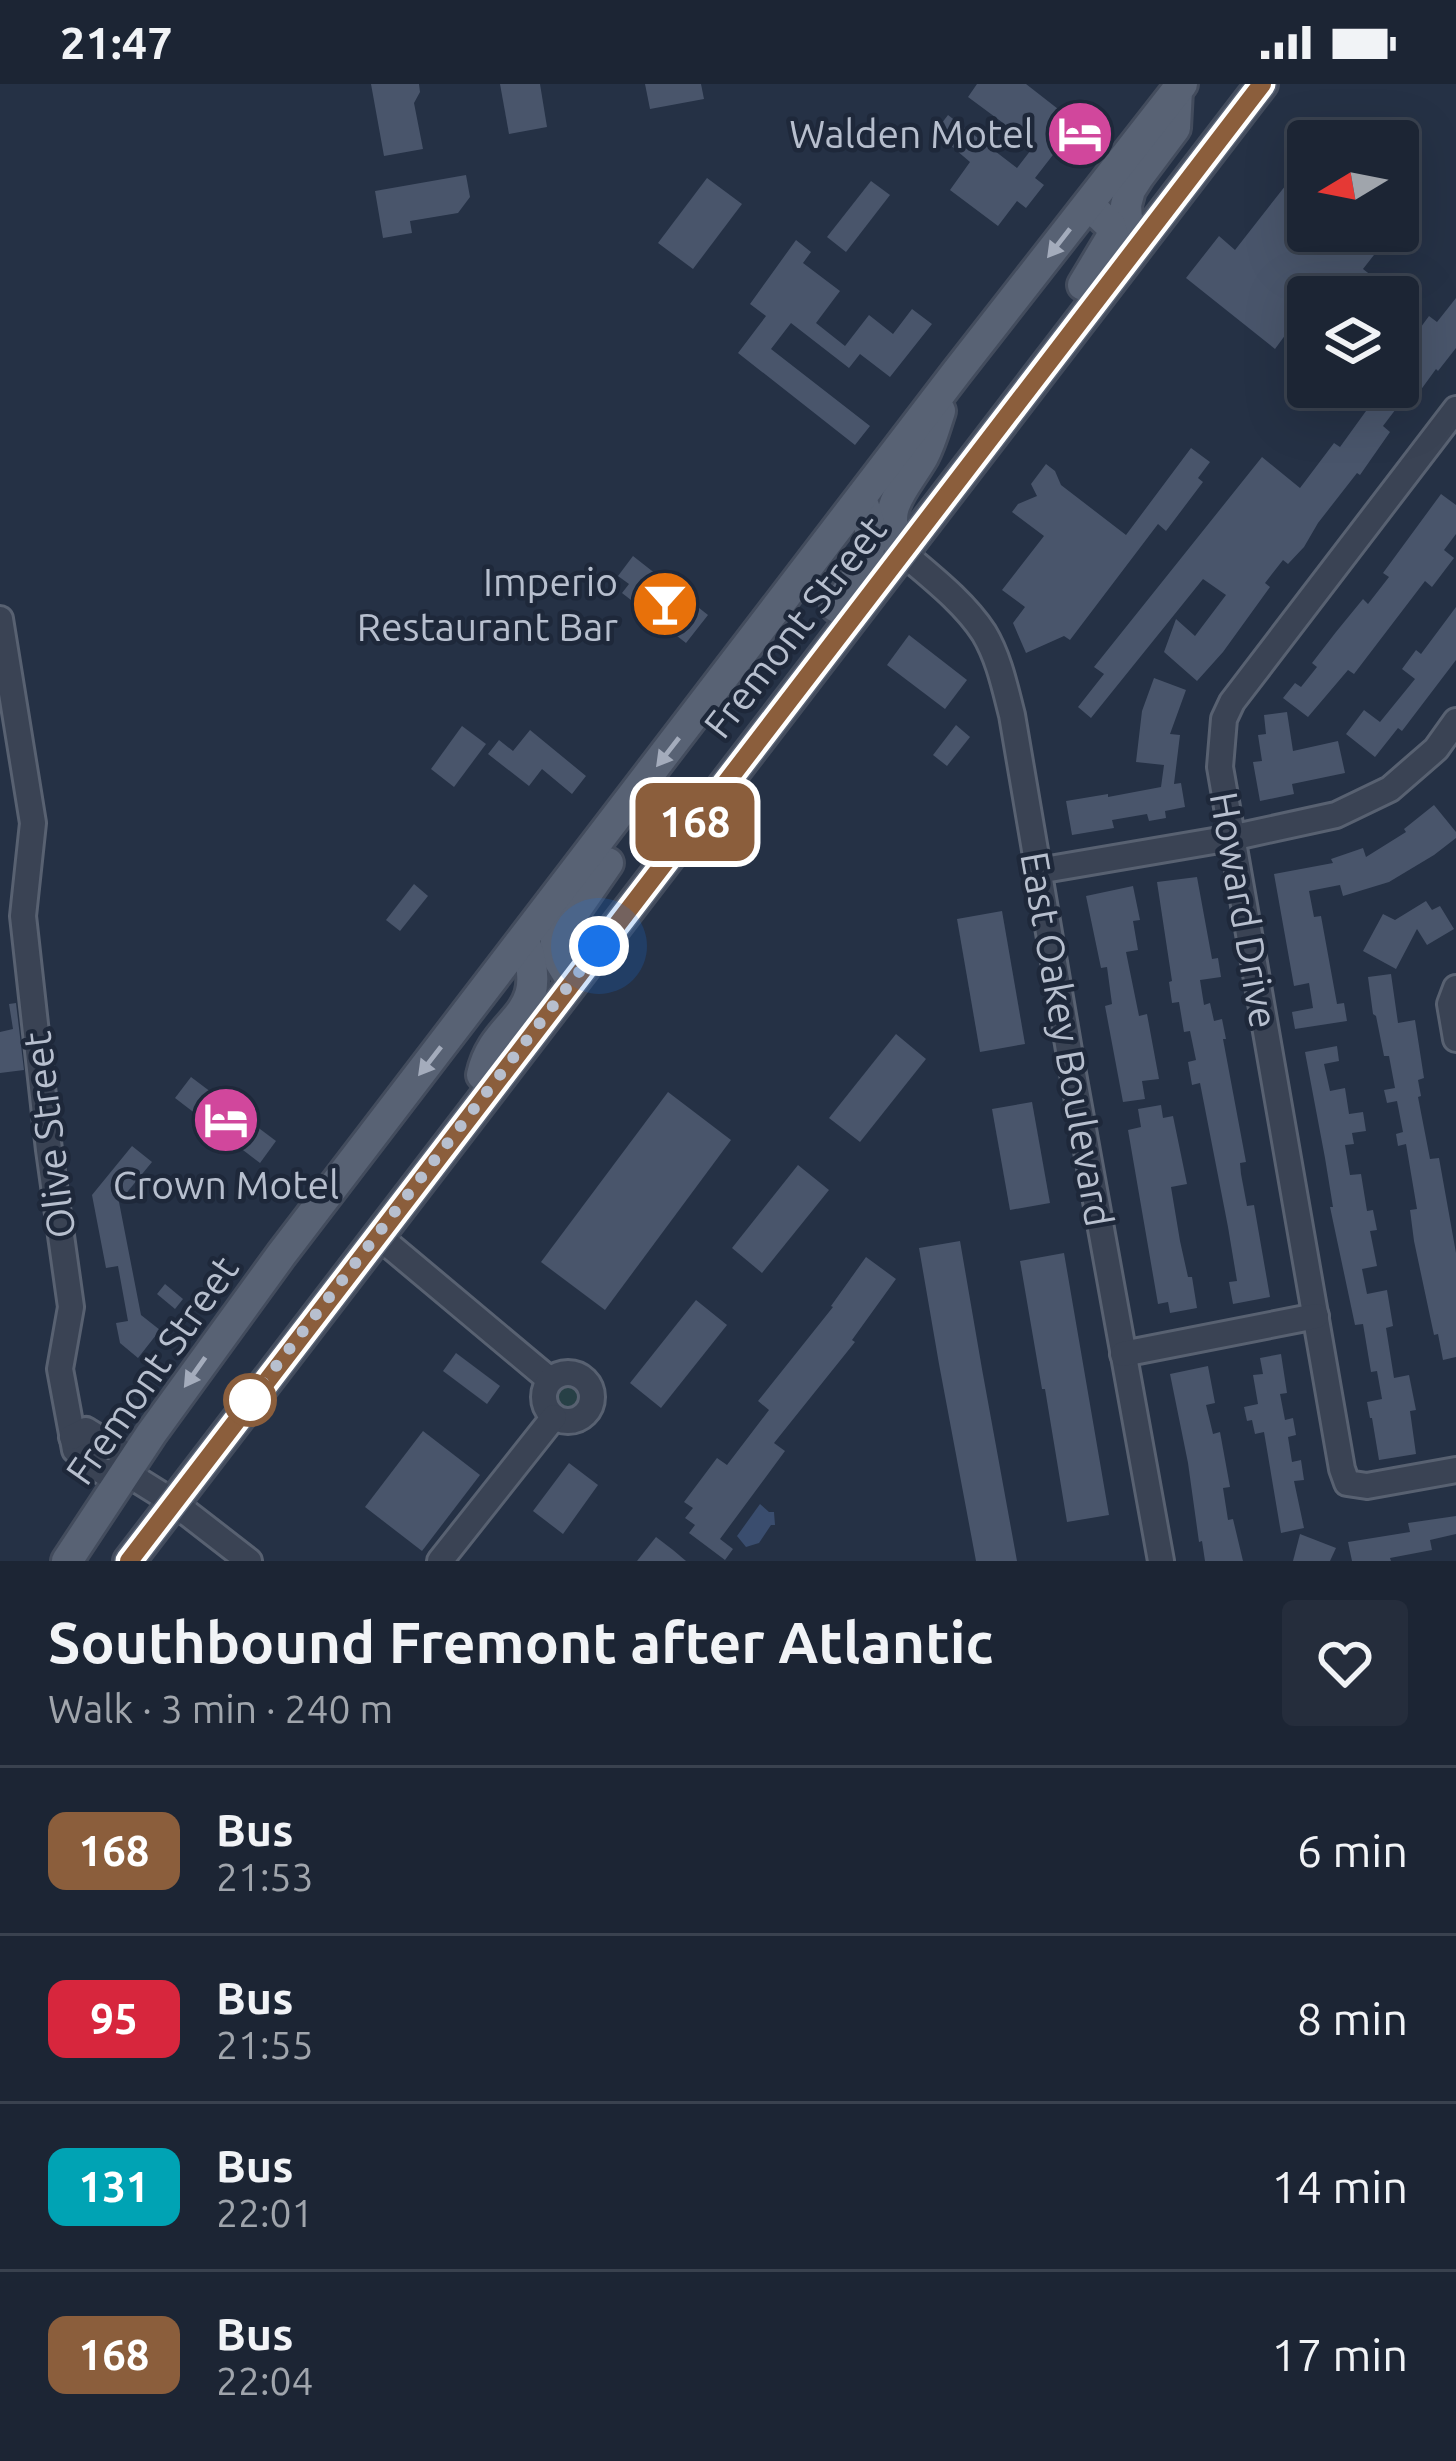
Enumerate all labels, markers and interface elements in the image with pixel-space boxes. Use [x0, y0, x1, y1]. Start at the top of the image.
text: 21:47 [60, 17, 173, 68]
hotel icon: Walden Motel [1045, 99, 1115, 169]
place label: Walden Motel [789, 112, 1034, 155]
north arrow [1287, 120, 1419, 252]
map controls [1287, 120, 1419, 408]
one-way arrow [1047, 227, 1071, 258]
button: layers [1287, 276, 1419, 408]
street label: Fremont Street [695, 508, 894, 746]
place label: Imperio Restaurant Bar [357, 560, 618, 648]
bar icon: Imperio Restaurant Bar [630, 569, 700, 639]
one-way arrow [656, 737, 681, 768]
line badge: 168 [626, 783, 764, 861]
street label: Howard Drive [1203, 789, 1286, 1031]
text: 168 [659, 798, 731, 845]
street label: East Oakey Boulevard [1013, 848, 1122, 1230]
your location [569, 916, 629, 976]
street label: Olive Street [14, 1029, 83, 1241]
one-way arrow [418, 1046, 443, 1077]
hotel icon: Crown Motel [191, 1085, 261, 1155]
place label: Crown Motel [113, 1163, 339, 1206]
street label: Fremont Street [57, 1248, 246, 1492]
one-way arrow [184, 1356, 207, 1389]
unlabelled marker [225, 1375, 275, 1425]
button: heart [1282, 1600, 1408, 1726]
text: Southbound Fremont after Atlantic [48, 1610, 994, 1674]
text: Walk · 3 min · 240 m [48, 1687, 393, 1730]
text: Bus [216, 1804, 293, 1855]
text: 6 min [1297, 1825, 1408, 1876]
text: 168 [78, 1827, 150, 1874]
text: 21:53 [216, 1855, 314, 1898]
text: Bus [216, 1972, 293, 2023]
text: 8 min [1297, 1993, 1408, 2044]
text: 95 [90, 1995, 138, 2042]
text: 21:55 [216, 2023, 314, 2066]
text: Bus [216, 2140, 293, 2191]
text: 14 min [1271, 2161, 1408, 2212]
text: 131 [78, 2163, 150, 2210]
text: 22:01 [216, 2191, 314, 2234]
text: Bus [216, 2308, 293, 2359]
text: 17 min [1271, 2329, 1408, 2380]
text: 168 [78, 2331, 150, 2378]
text: 22:04 [216, 2359, 314, 2402]

